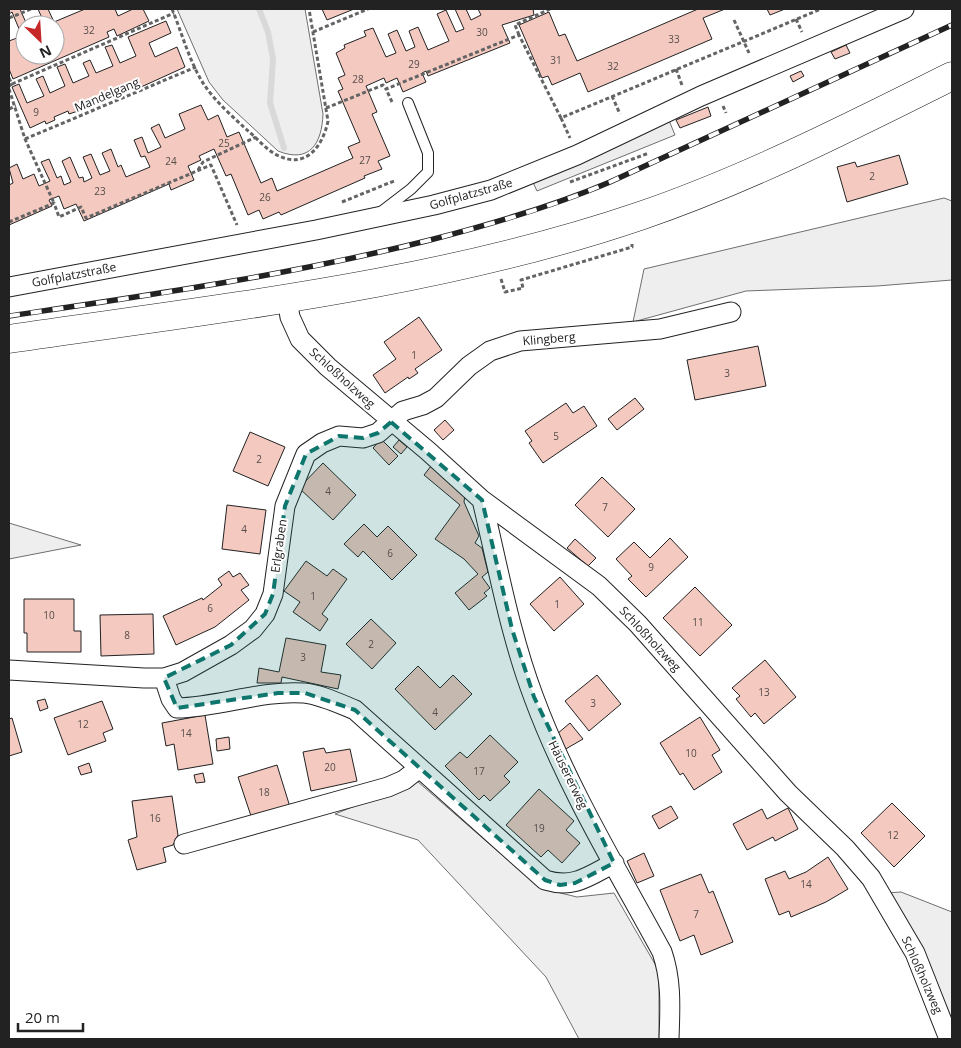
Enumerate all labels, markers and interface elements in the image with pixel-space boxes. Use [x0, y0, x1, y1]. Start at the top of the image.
north arrow [15, 15, 65, 65]
house number: 32 [83, 23, 95, 37]
house number: 30 [476, 25, 488, 39]
house number: 33 [668, 32, 680, 46]
text: N [37, 41, 55, 63]
house number: 31 [550, 53, 562, 67]
house number: 29 [408, 57, 420, 71]
house number: 32 [607, 59, 619, 73]
house number: 28 [352, 72, 364, 86]
street label: Mandelgang [72, 73, 142, 116]
house number: 9 [33, 105, 39, 119]
house number: 25 [218, 136, 230, 150]
house number: 27 [359, 153, 371, 167]
house number: 24 [165, 154, 177, 168]
house number: 2 [869, 169, 875, 183]
street label: Golfplatzstraße [427, 173, 515, 214]
house number: 23 [94, 184, 106, 198]
house number: 26 [259, 190, 271, 204]
street label: Golfplatzstraße [30, 258, 118, 291]
street label: Klingberg [522, 328, 576, 349]
street label: Schloßholzweg [306, 343, 379, 412]
house number: 1 [411, 348, 417, 362]
house number: 3 [724, 366, 730, 380]
house number: 5 [553, 429, 559, 443]
house number: 2 [256, 452, 262, 466]
house number: 4 [325, 484, 331, 498]
house number: 7 [602, 500, 608, 514]
street label: Erlgraben [266, 518, 291, 574]
house number: 4 [241, 522, 247, 536]
house number: 6 [387, 546, 393, 560]
house number: 9 [648, 560, 654, 574]
house number: 1 [310, 589, 316, 603]
house number: 1 [554, 597, 560, 611]
house number: 6 [207, 601, 213, 615]
street label: Schloßholzweg [616, 602, 685, 675]
house number: 10 [43, 608, 55, 622]
house number: 11 [692, 615, 704, 629]
house number: 8 [124, 628, 130, 642]
house number: 2 [368, 637, 374, 651]
house number: 3 [300, 650, 306, 664]
house number: 13 [758, 685, 770, 699]
house number: 3 [590, 696, 596, 710]
house number: 4 [432, 705, 438, 719]
house number: 12 [77, 717, 89, 731]
house number: 14 [180, 726, 192, 740]
street label: Häusererweg [544, 738, 593, 812]
house number: 10 [685, 746, 697, 760]
house number: 20 [324, 760, 336, 774]
house number: 17 [473, 764, 485, 778]
house number: 18 [258, 785, 270, 799]
house number: 16 [149, 811, 161, 825]
house number: 19 [533, 821, 545, 835]
house number: 12 [887, 828, 899, 842]
house number: 14 [800, 877, 812, 891]
house number: 7 [693, 907, 699, 921]
street label: Schloßholzweg [898, 933, 947, 1017]
scale bar [18, 1000, 82, 1032]
text: 20 m [25, 1007, 60, 1027]

